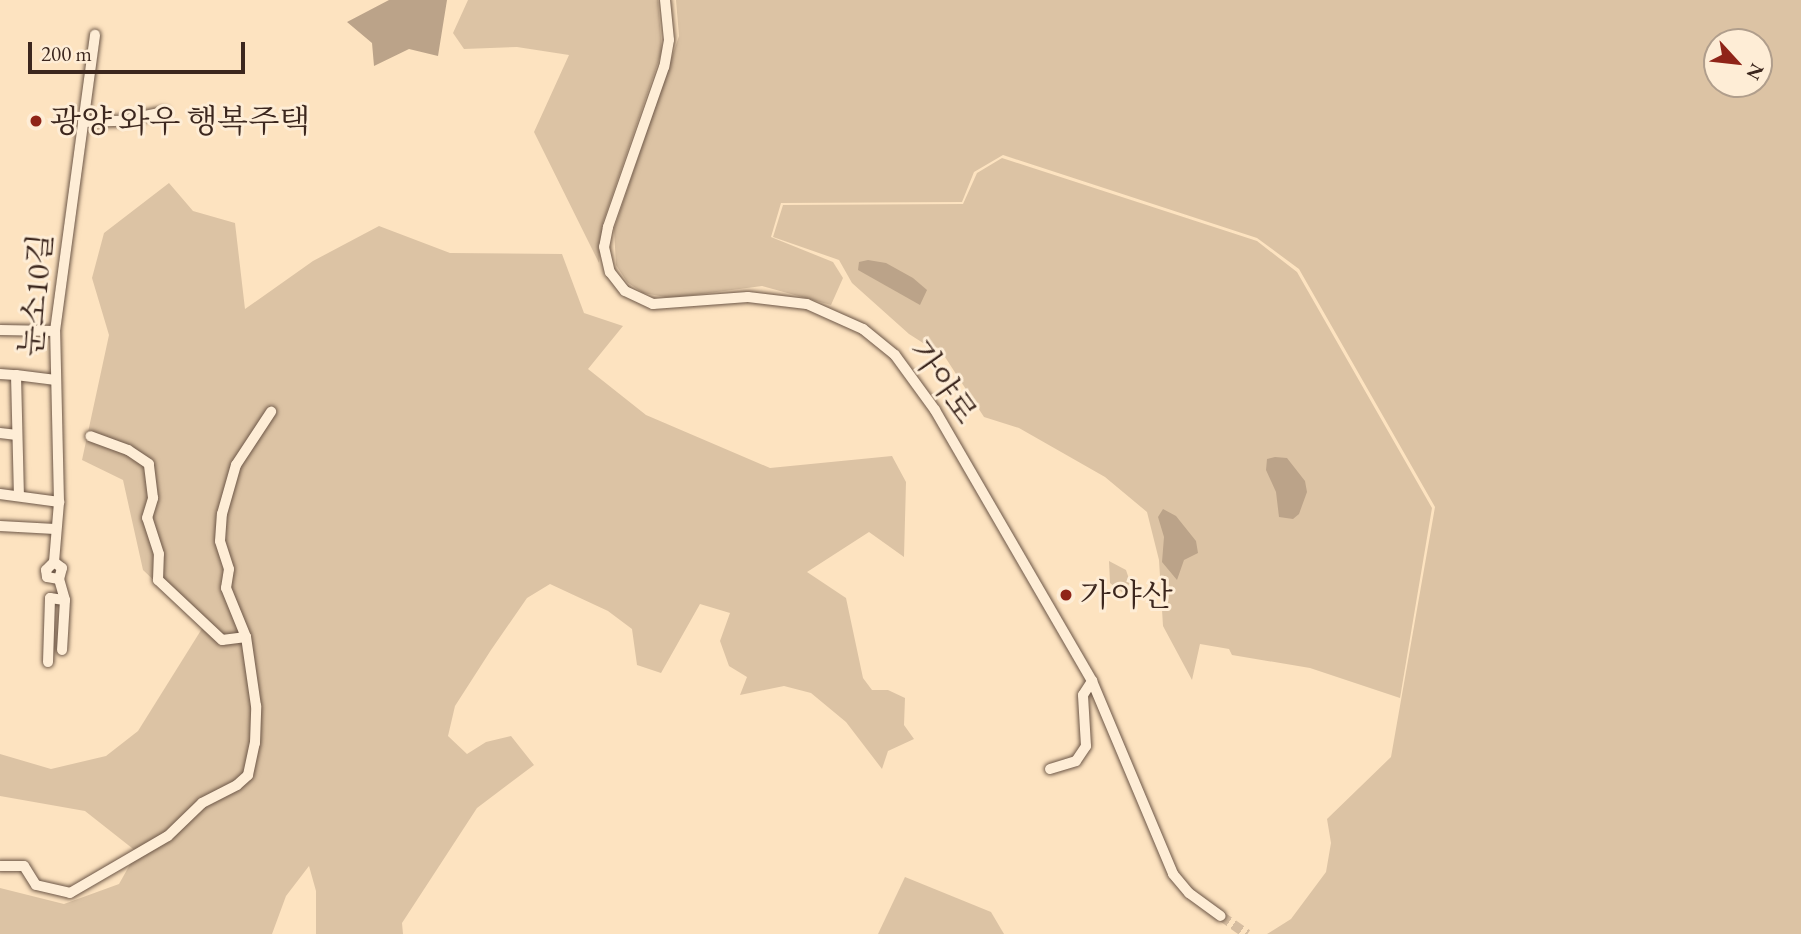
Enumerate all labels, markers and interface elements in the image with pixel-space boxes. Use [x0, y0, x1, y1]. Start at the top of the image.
scale bar [32, 28, 248, 72]
north arrow [1703, 28, 1773, 98]
text: 200 m [41, 40, 92, 67]
text: N [1741, 59, 1770, 84]
place label: 광양 와우 행복주택 [50, 102, 310, 140]
marker: 광양 와우 행복주택 [28, 113, 44, 129]
street label: 눈소10길 [11, 232, 61, 358]
street label: 가야로 [901, 333, 985, 431]
place label: 가야산 [1080, 576, 1173, 614]
marker: 가야산 [1058, 587, 1074, 603]

